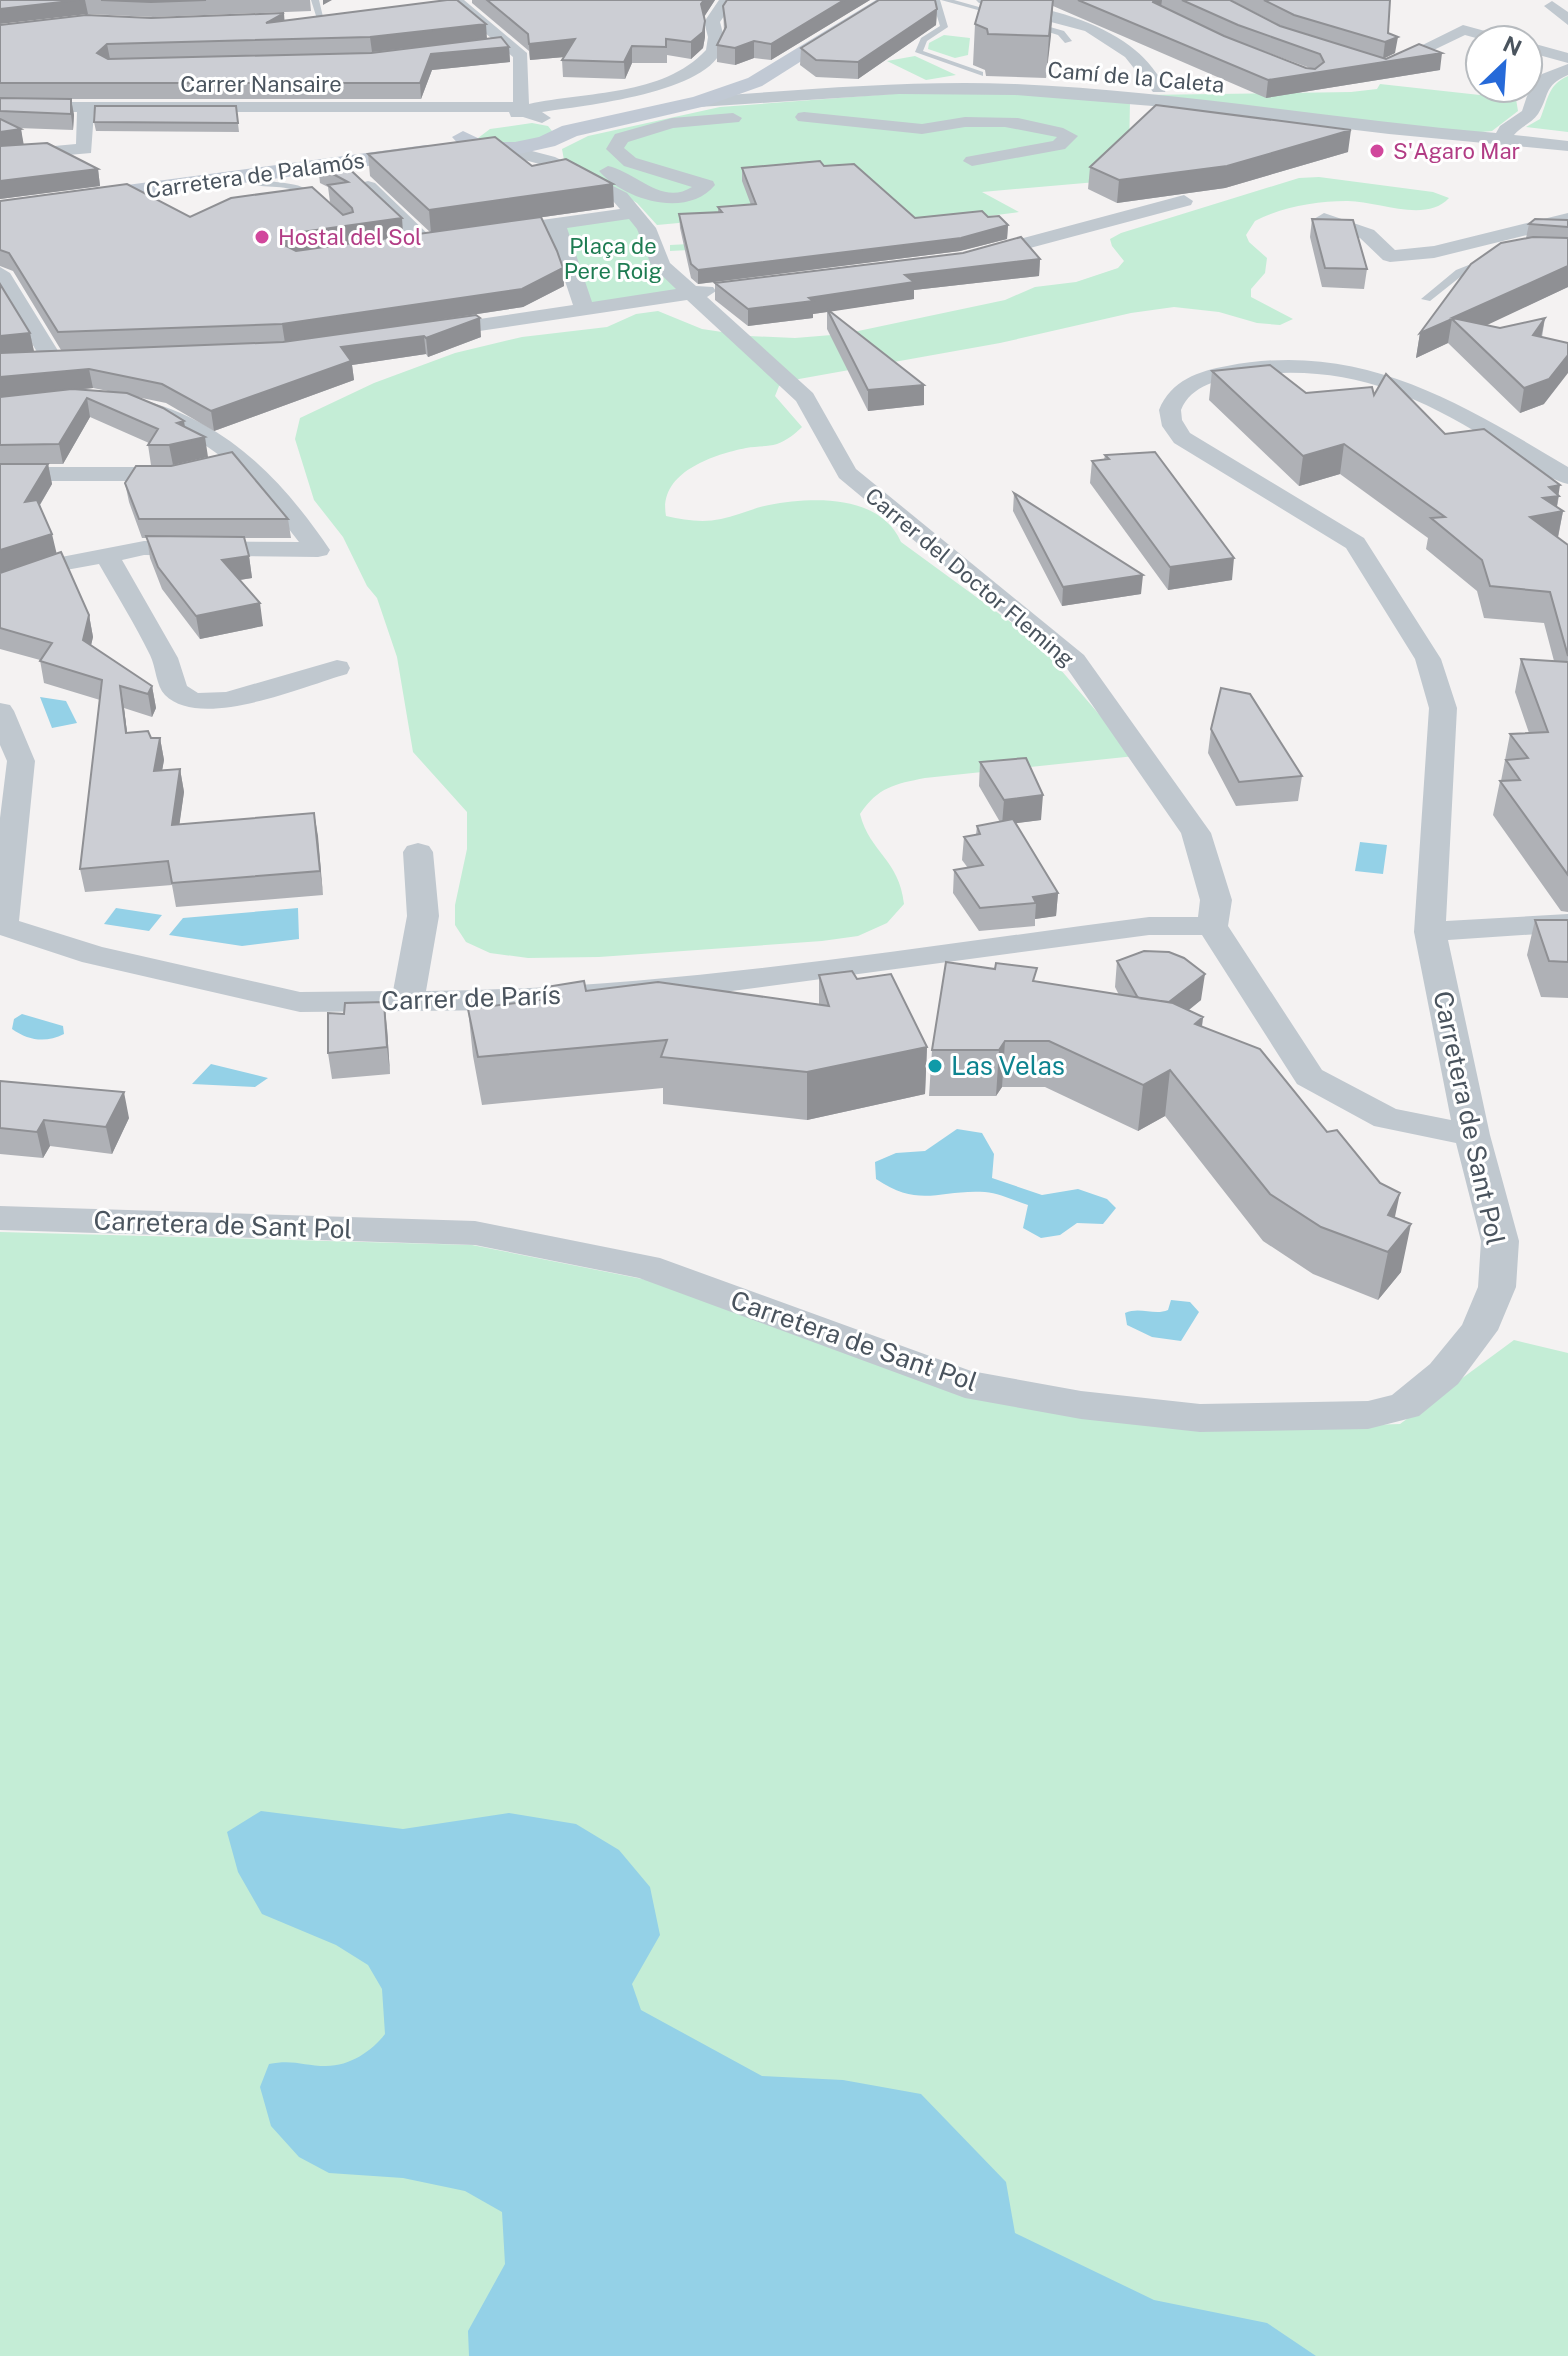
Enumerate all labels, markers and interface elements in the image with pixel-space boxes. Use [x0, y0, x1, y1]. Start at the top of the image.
north arrow [1464, 24, 1544, 104]
text: N [1499, 30, 1526, 61]
street label: Camí de la Caleta [1047, 56, 1225, 98]
street label: Carrer Nansaire [180, 71, 342, 97]
place label: S'Agaro Mar [1393, 138, 1520, 164]
marker: S'Agaro Mar [1368, 142, 1386, 160]
street label: Carretera de Palamós [144, 147, 366, 203]
place label: Hostal del Sol [278, 224, 422, 250]
marker: Hostal del Sol [253, 228, 271, 246]
park label: Plaça de Pere Roig [564, 233, 662, 284]
street label: Carrer del Doctor Fleming [860, 482, 1080, 672]
street label: Carrer de París [381, 979, 561, 1016]
street label: Carretera de Sant Pol [1427, 988, 1512, 1248]
place label: Las Velas [951, 1050, 1065, 1081]
marker: Las Velas [926, 1057, 944, 1075]
street label: Carretera de Sant Pol [93, 1204, 353, 1245]
street label: Carretera de Sant Pol [727, 1284, 982, 1397]

